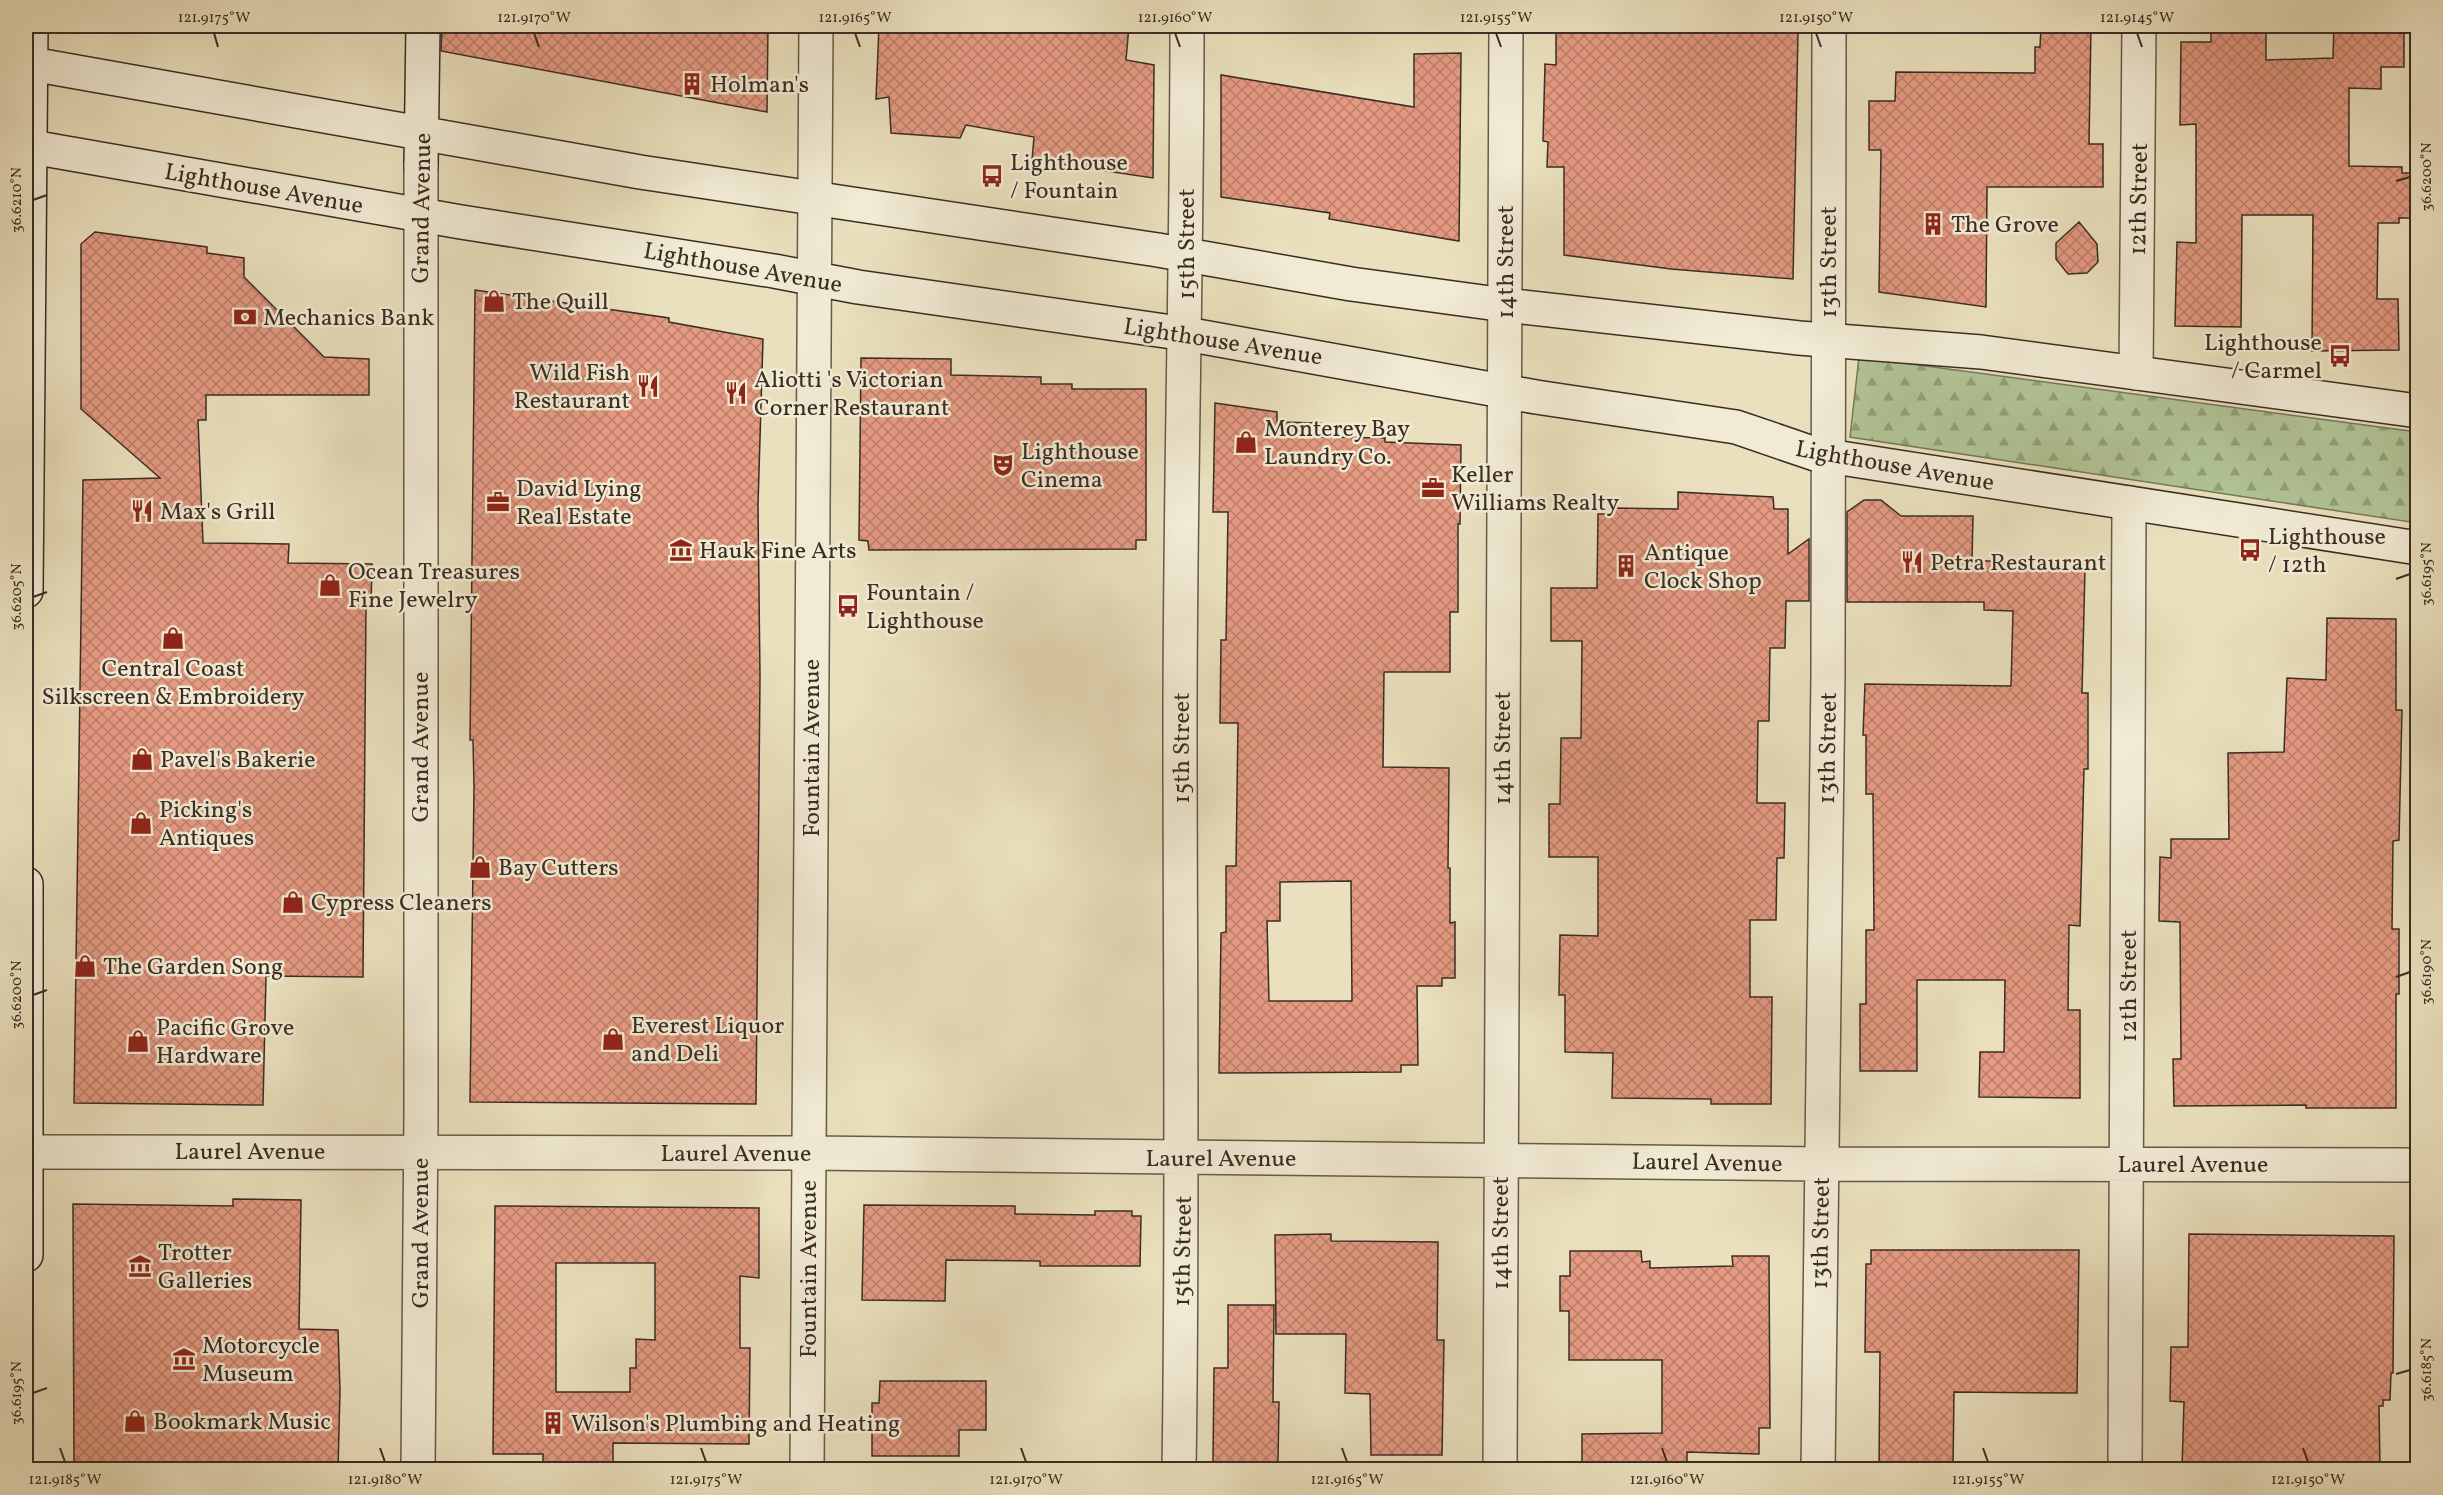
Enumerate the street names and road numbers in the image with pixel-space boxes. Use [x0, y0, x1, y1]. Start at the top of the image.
street label: Grand Avenue [405, 132, 441, 284]
street label: 12th Street [2122, 142, 2158, 256]
street label: Lighthouse Avenue [162, 156, 366, 224]
street label: 15th Street [1171, 188, 1205, 300]
street label: 14th Street [1490, 205, 1524, 319]
street label: 13th Street [1813, 206, 1847, 318]
street label: Lighthouse Avenue [641, 235, 845, 303]
street label: Lighthouse Avenue [1121, 310, 1325, 376]
street label: Lighthouse Avenue [1793, 433, 1997, 501]
street label: Fountain Avenue [796, 659, 830, 837]
street label: Grand Avenue [405, 672, 439, 822]
street label: 14th Street [1487, 691, 1521, 805]
street label: 15th Street [1166, 692, 1200, 804]
street label: 13th Street [1811, 692, 1847, 804]
street label: 12th Street [2113, 930, 2147, 1042]
street label: Laurel Avenue [175, 1136, 325, 1170]
street label: Laurel Avenue [661, 1138, 811, 1172]
street label: Laurel Avenue [1146, 1143, 1296, 1177]
street label: Laurel Avenue [1631, 1146, 1783, 1182]
street label: Laurel Avenue [2118, 1149, 2268, 1183]
street label: Grand Avenue [405, 1158, 439, 1308]
street label: 14th Street [1485, 1176, 1519, 1290]
street label: 13th Street [1804, 1177, 1840, 1289]
street label: Fountain Avenue [793, 1180, 827, 1358]
street label: 15th Street [1166, 1195, 1202, 1307]

